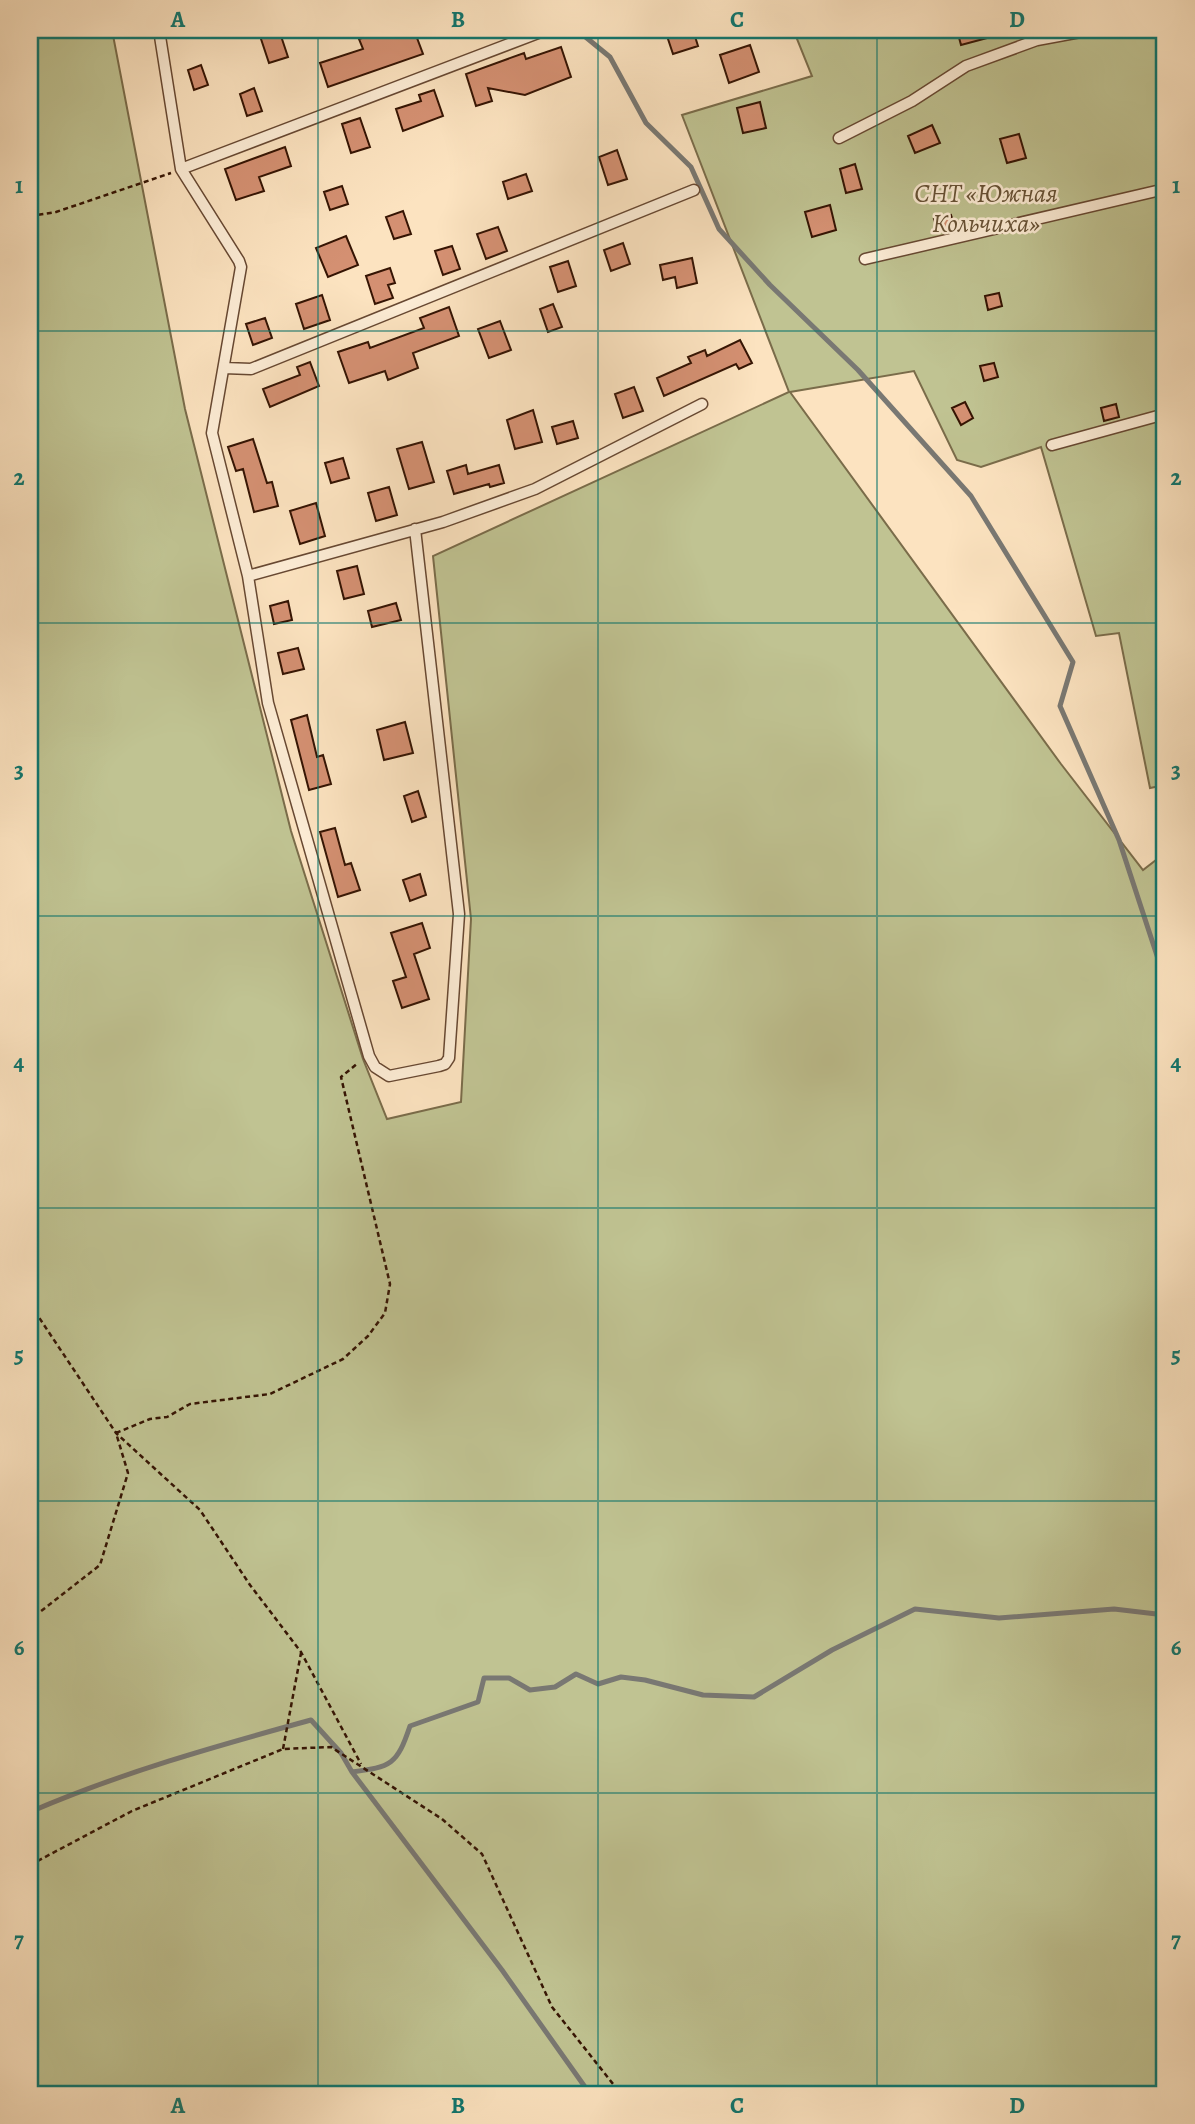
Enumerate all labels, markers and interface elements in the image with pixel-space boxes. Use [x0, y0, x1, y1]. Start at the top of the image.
text: A [170, 4, 186, 35]
text: B [451, 4, 465, 35]
text: C [730, 4, 744, 35]
text: D [1009, 4, 1025, 35]
text: 1 [15, 170, 23, 201]
text: 1 [1172, 170, 1180, 201]
park label: СНТ «Южная Кольчиха» [914, 176, 1058, 241]
text: 2 [13, 462, 25, 493]
text: 2 [1170, 462, 1182, 493]
text: 3 [14, 755, 24, 786]
text: 3 [1171, 755, 1181, 786]
text: 4 [14, 1047, 25, 1078]
text: 4 [1171, 1047, 1182, 1078]
text: 5 [14, 1339, 24, 1370]
text: 5 [1171, 1339, 1181, 1370]
text: 6 [14, 1632, 25, 1663]
text: 6 [1171, 1632, 1182, 1663]
text: 7 [14, 1924, 24, 1955]
text: 7 [1171, 1924, 1181, 1955]
text: A [170, 2090, 186, 2121]
text: B [451, 2090, 465, 2121]
text: C [730, 2090, 744, 2121]
text: D [1009, 2090, 1025, 2121]

